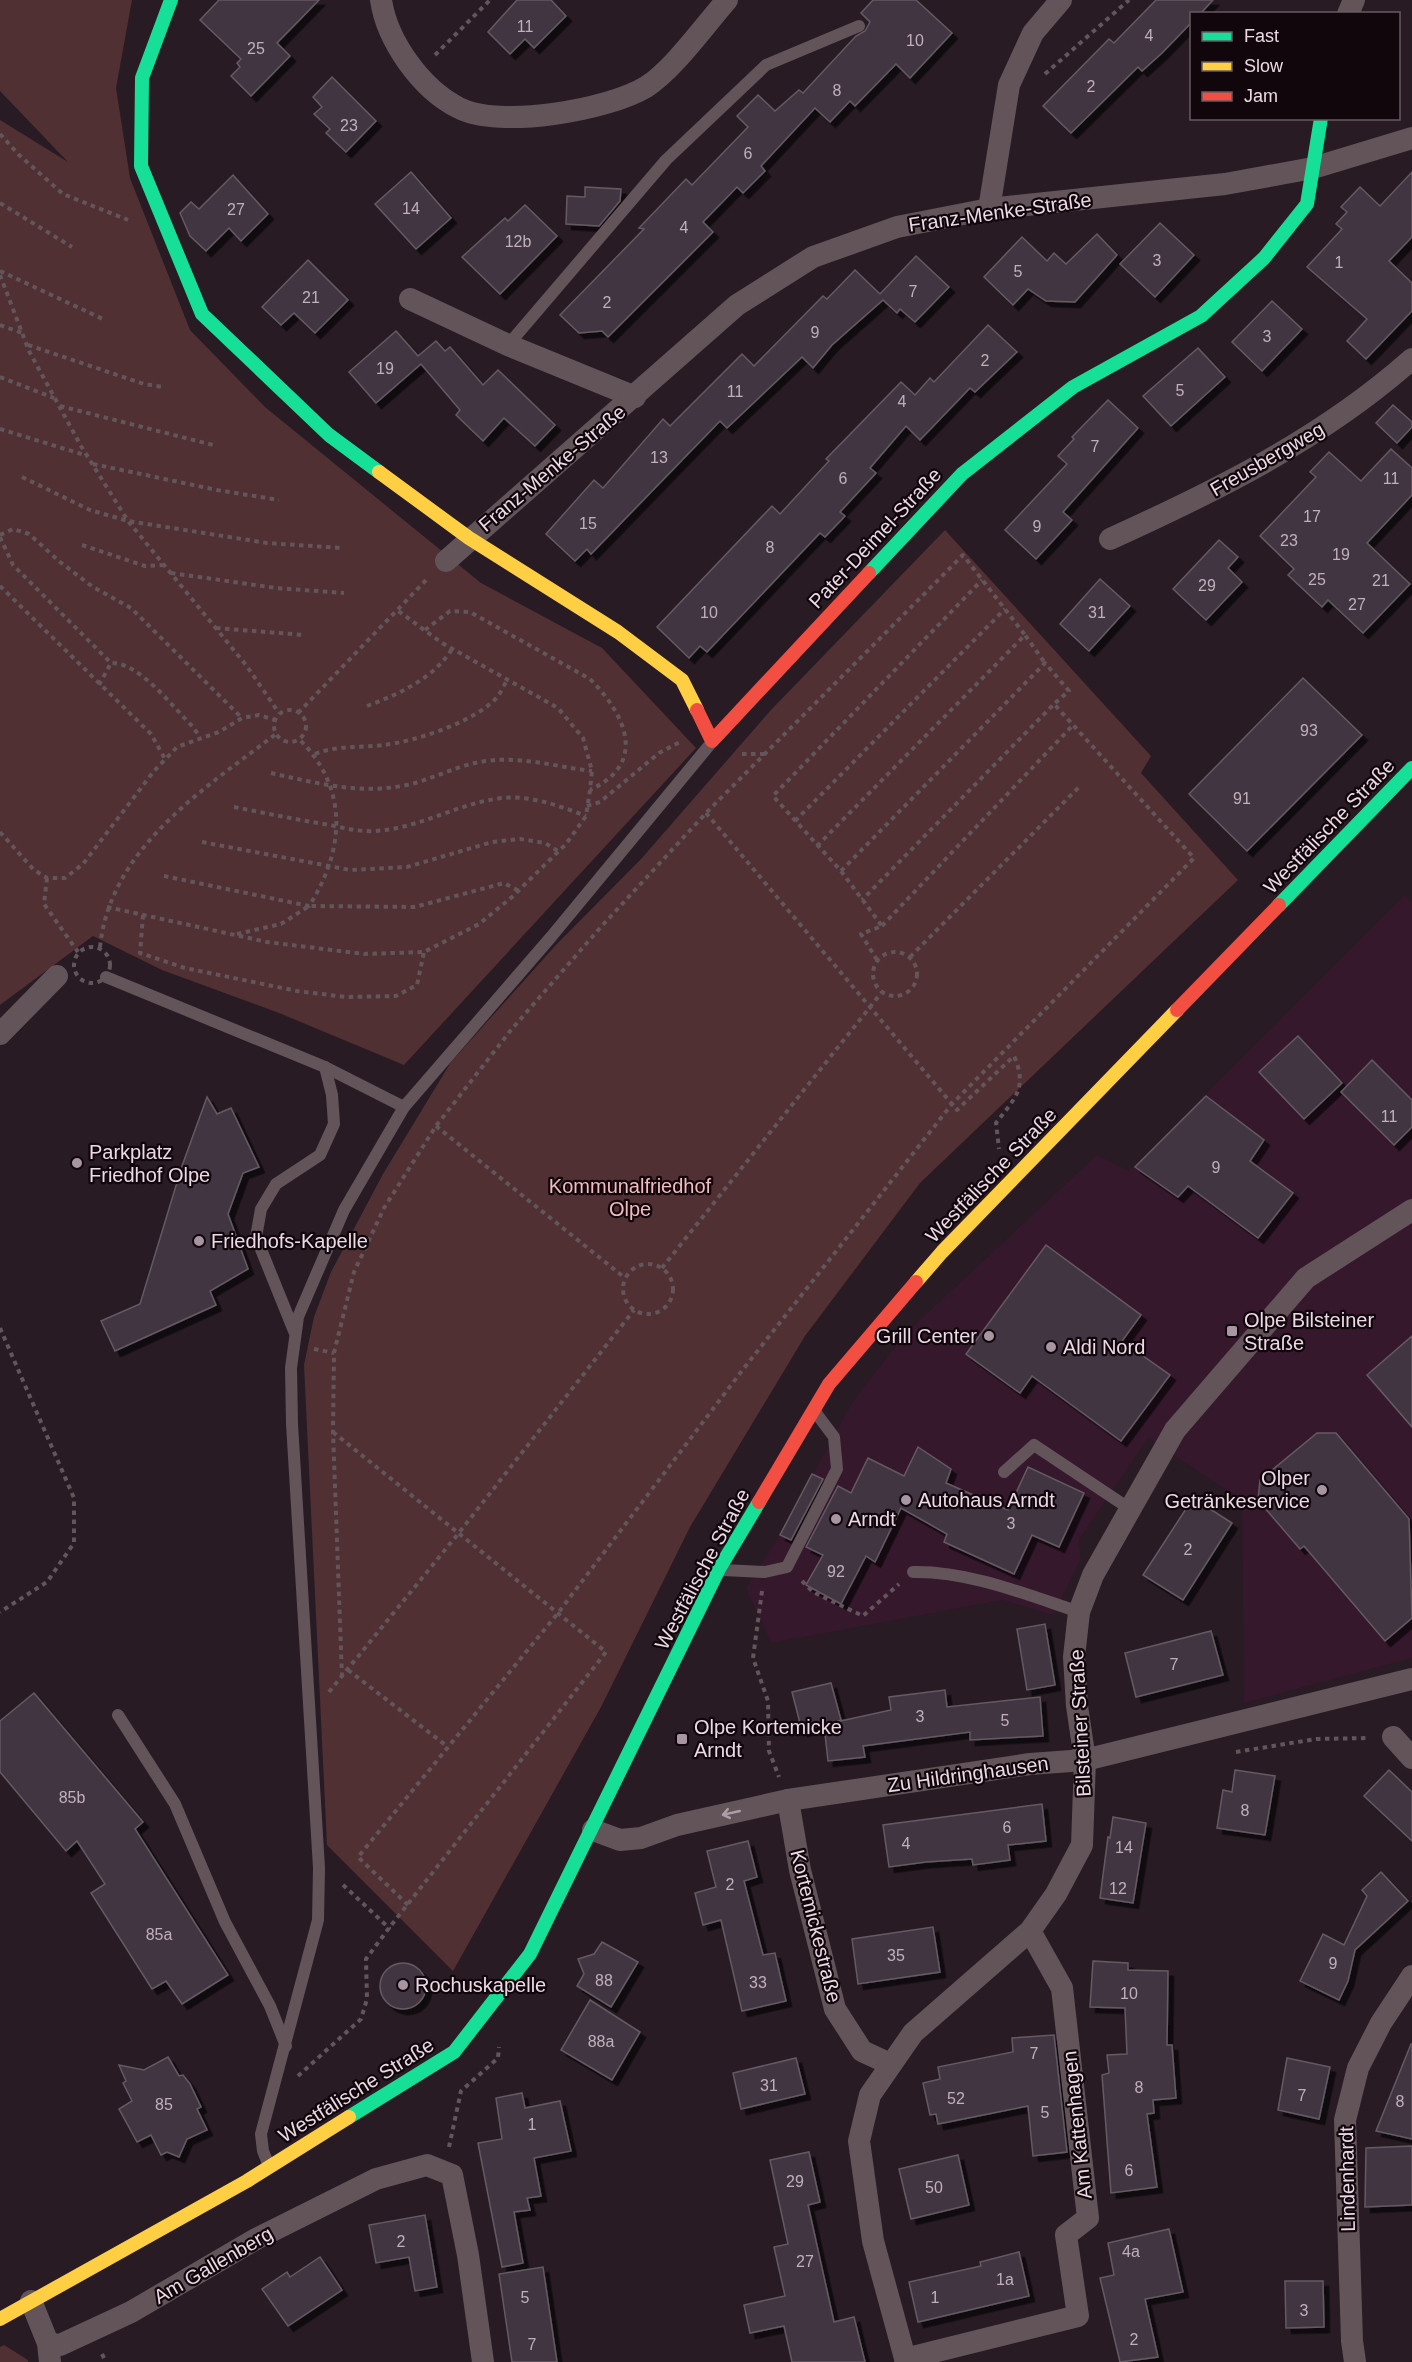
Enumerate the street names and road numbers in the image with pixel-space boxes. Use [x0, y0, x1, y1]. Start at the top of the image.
street label: Franz-Menke-Straße [907, 188, 1093, 236]
street label: Franz-Menke-Straße [474, 400, 630, 536]
street label: Freusbergweg [1206, 418, 1328, 500]
street label: Pater-Deimel-Straße [804, 463, 946, 613]
street label: Westfälische Straße [1259, 754, 1399, 898]
street label: Westfälische Straße [921, 1103, 1061, 1247]
street label: Westfälische Straße [650, 1485, 754, 1653]
street label: Bilsteiner Straße [1065, 1649, 1095, 1797]
street label: Zu Hildringhausen [886, 1752, 1050, 1796]
street label: Kortemickestraße [786, 1847, 846, 2005]
street label: Westfälische Straße [274, 2033, 438, 2147]
street label: Am Kattenhagen [1058, 2050, 1096, 2200]
street label: Lindenhardt [1335, 2126, 1359, 2232]
street label: Am Gallenberg [150, 2222, 276, 2308]

